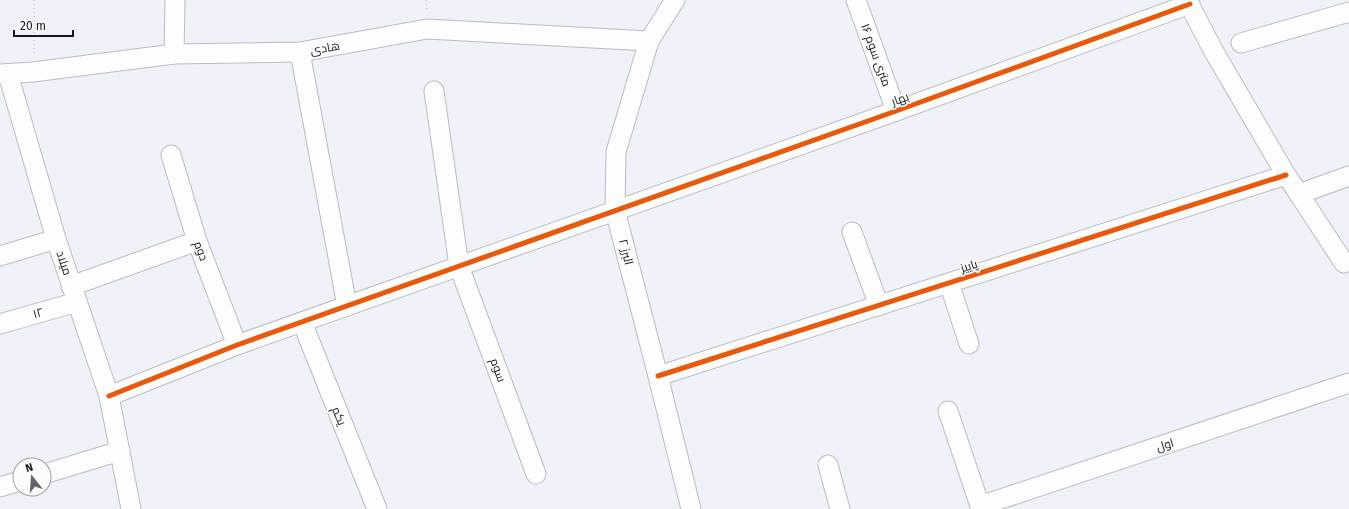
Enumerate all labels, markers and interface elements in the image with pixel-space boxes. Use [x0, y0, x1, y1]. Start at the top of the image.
scale bar [14, 12, 73, 38]
text: 20 m [20, 19, 46, 33]
street label: ۱۶ متری سوم [857, 22, 894, 89]
street label: هادی [309, 39, 341, 57]
street label: بهار [888, 89, 911, 109]
street label: البرز ۲ [616, 238, 636, 266]
street label: دوم [190, 239, 211, 263]
street label: میلاد [53, 249, 75, 277]
street label: پاییز [958, 256, 981, 278]
street label: ۱۲ [31, 305, 45, 321]
street label: سوم [486, 356, 509, 384]
street label: یکم [328, 405, 349, 429]
street label: اول [1154, 436, 1176, 454]
north arrow [12, 457, 52, 497]
text: N [24, 461, 35, 475]

